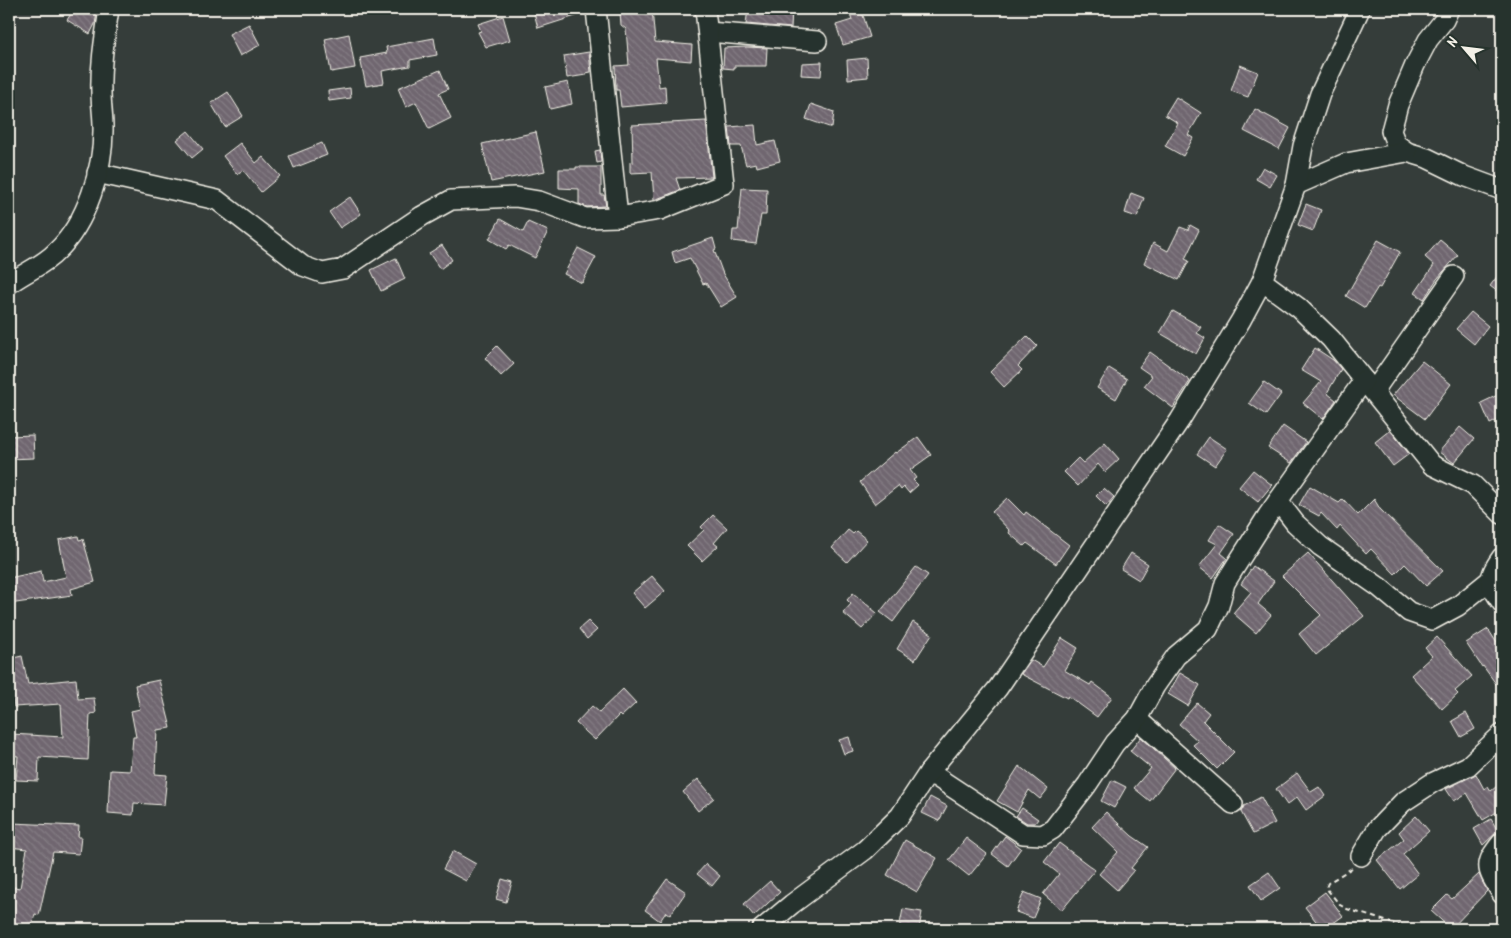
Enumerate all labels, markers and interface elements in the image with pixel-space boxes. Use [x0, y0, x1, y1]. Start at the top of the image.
north arrow [1438, 22, 1488, 72]
text: N [1442, 33, 1465, 51]

